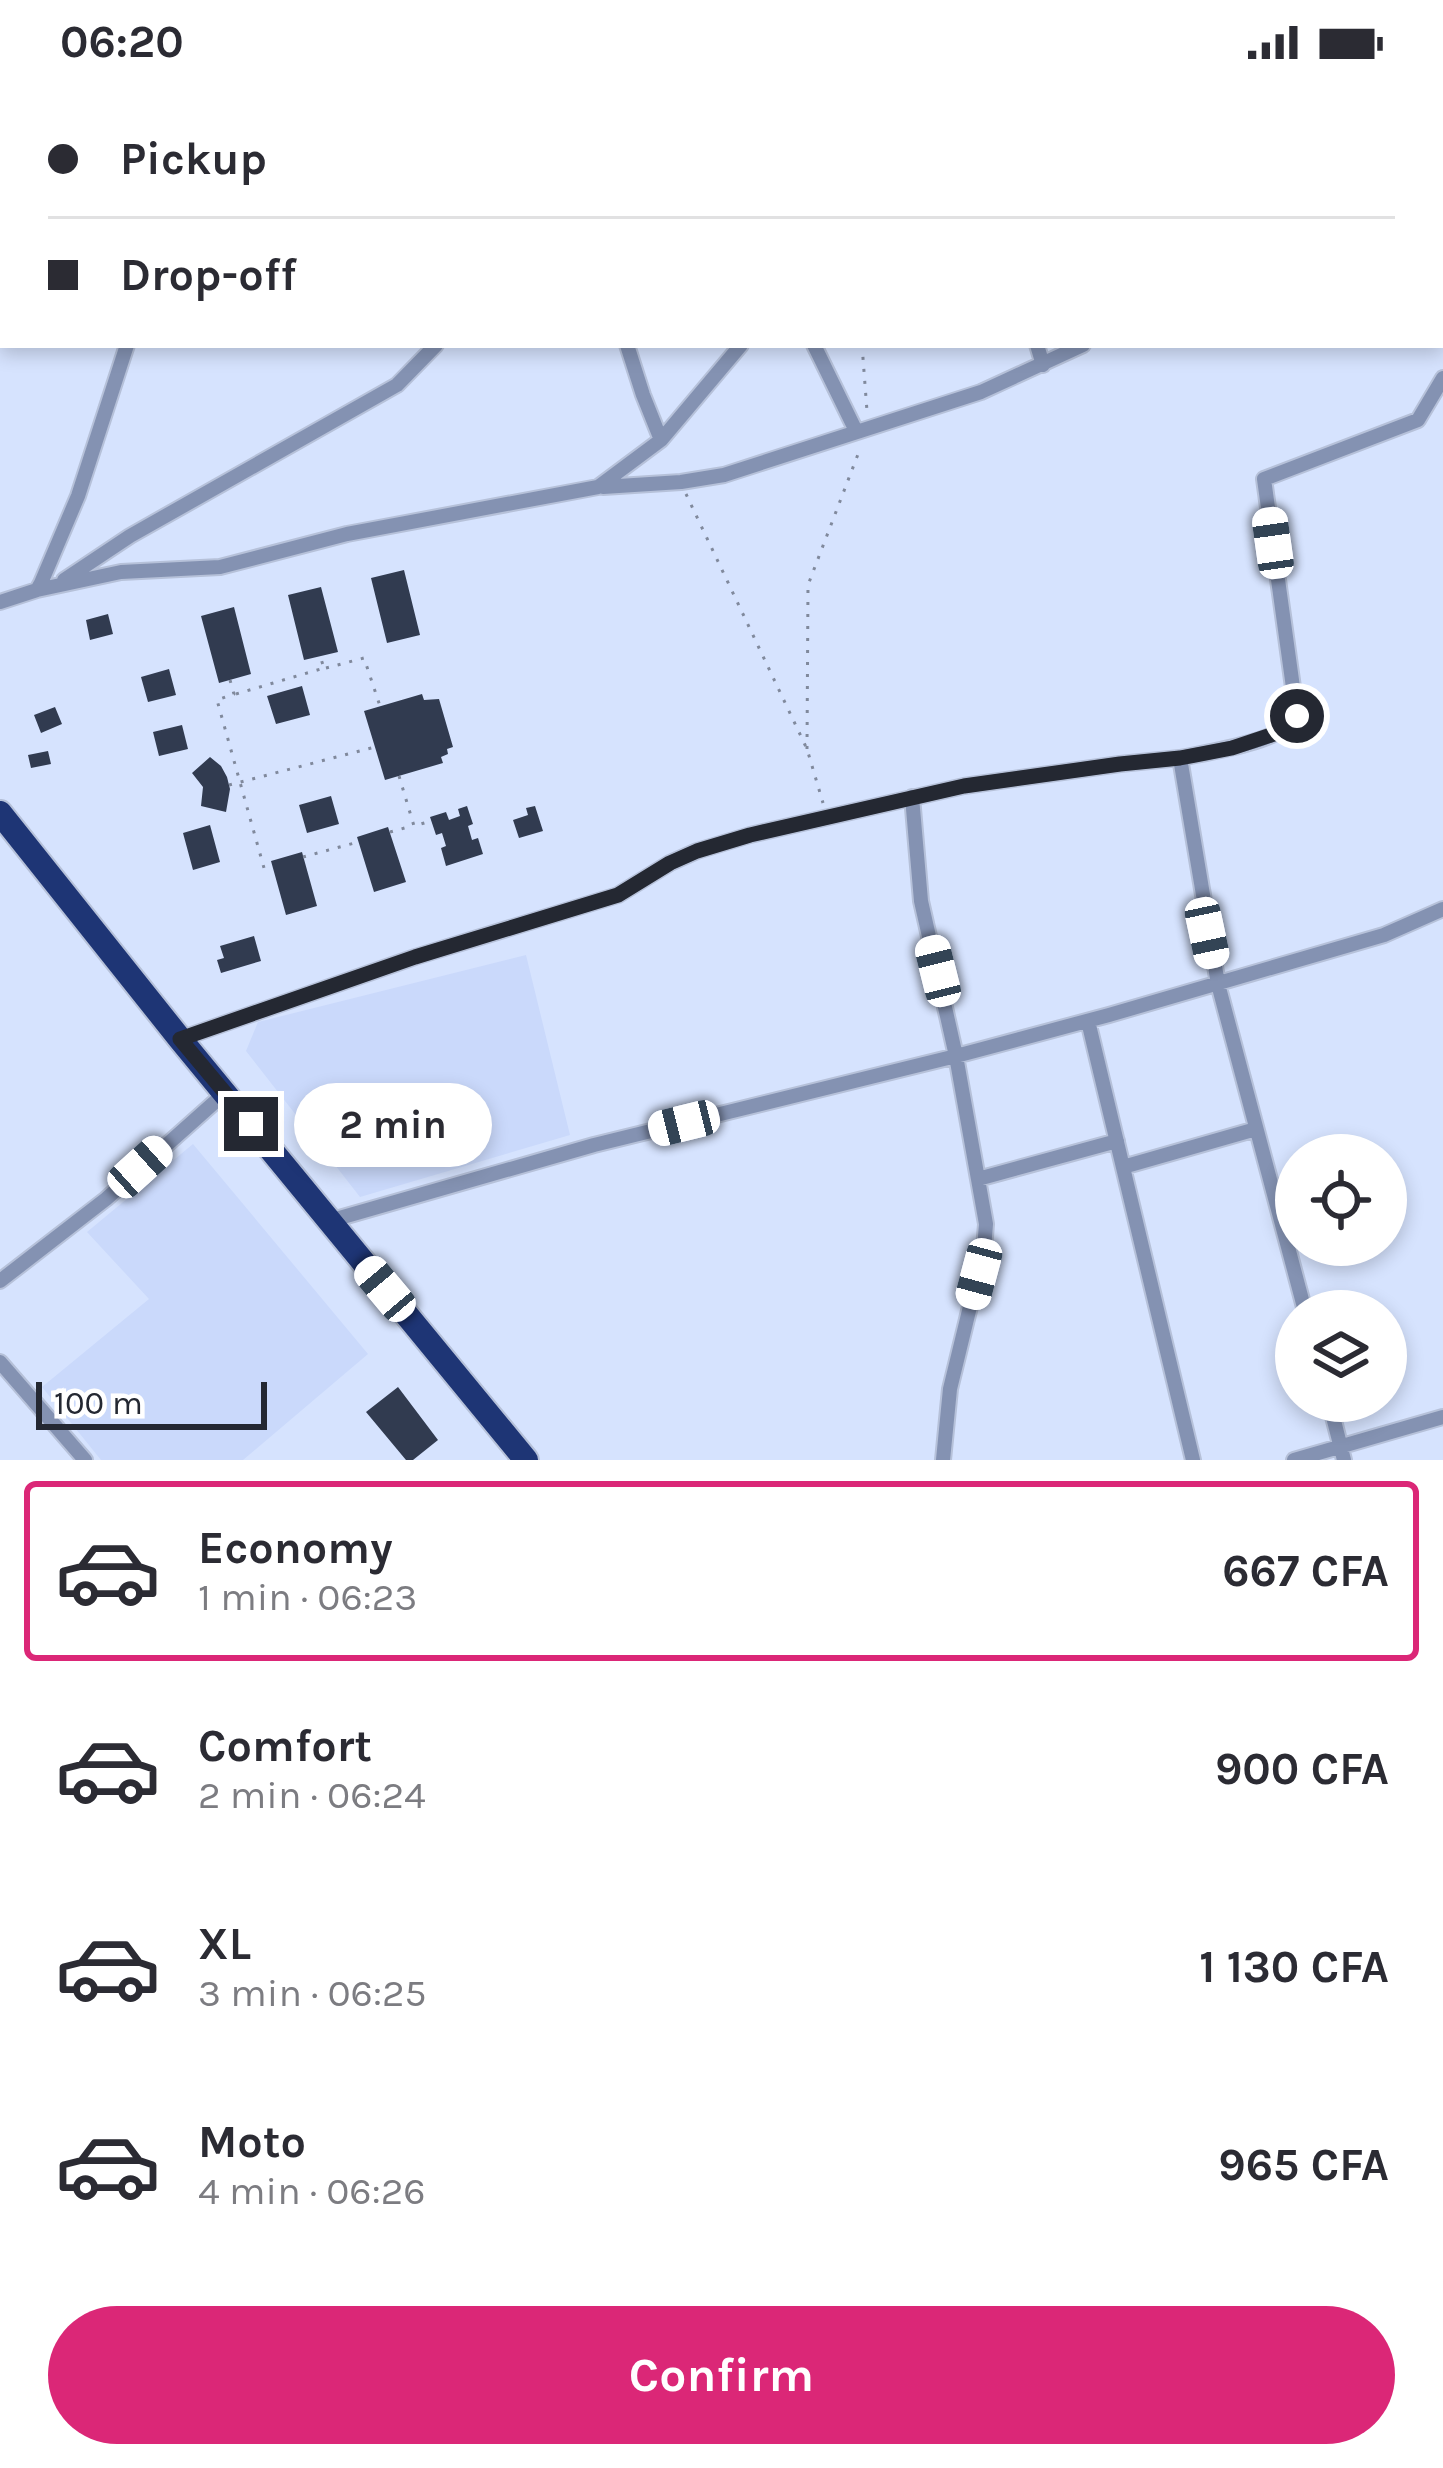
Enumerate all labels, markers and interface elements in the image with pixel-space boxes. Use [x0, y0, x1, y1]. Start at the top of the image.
text: 06:20 [60, 16, 184, 68]
text: Pickup [120, 133, 267, 185]
text: Drop-off [120, 249, 297, 301]
car [1250, 505, 1296, 581]
route start [1270, 689, 1324, 743]
car [1182, 894, 1232, 972]
car [912, 932, 964, 1010]
callout: 2 min [293, 1082, 491, 1166]
route end [224, 1097, 278, 1151]
car [645, 1097, 723, 1149]
text: 2 min [339, 1102, 447, 1148]
car [101, 1130, 179, 1204]
map controls [1275, 1134, 1407, 1422]
button: locate [1275, 1134, 1407, 1266]
car [952, 1235, 1006, 1313]
car [348, 1250, 422, 1328]
button: layers [1275, 1290, 1407, 1422]
scale bar [36, 1376, 267, 1429]
text: 100 m [54, 1384, 143, 1422]
icon: car [54, 1517, 162, 1625]
text: Economy [198, 1522, 393, 1574]
text: 667 CFA [1222, 1545, 1389, 1597]
text: 1 min · 06:23 [198, 1574, 417, 1620]
icon: car [54, 1715, 162, 1823]
text: Comfort [198, 1720, 372, 1772]
text: 900 CFA [1215, 1743, 1389, 1795]
text: 2 min · 06:24 [198, 1772, 426, 1818]
icon: car [54, 1913, 162, 2021]
text: XL [198, 1918, 251, 1970]
text: 1 130 CFA [1199, 1941, 1389, 1993]
text: 3 min · 06:25 [198, 1970, 427, 2016]
icon: car [54, 2111, 162, 2219]
text: Moto [198, 2116, 306, 2168]
text: 965 CFA [1218, 2139, 1389, 2191]
text: 4 min · 06:26 [198, 2168, 426, 2214]
button: Confirm [48, 2306, 1395, 2444]

